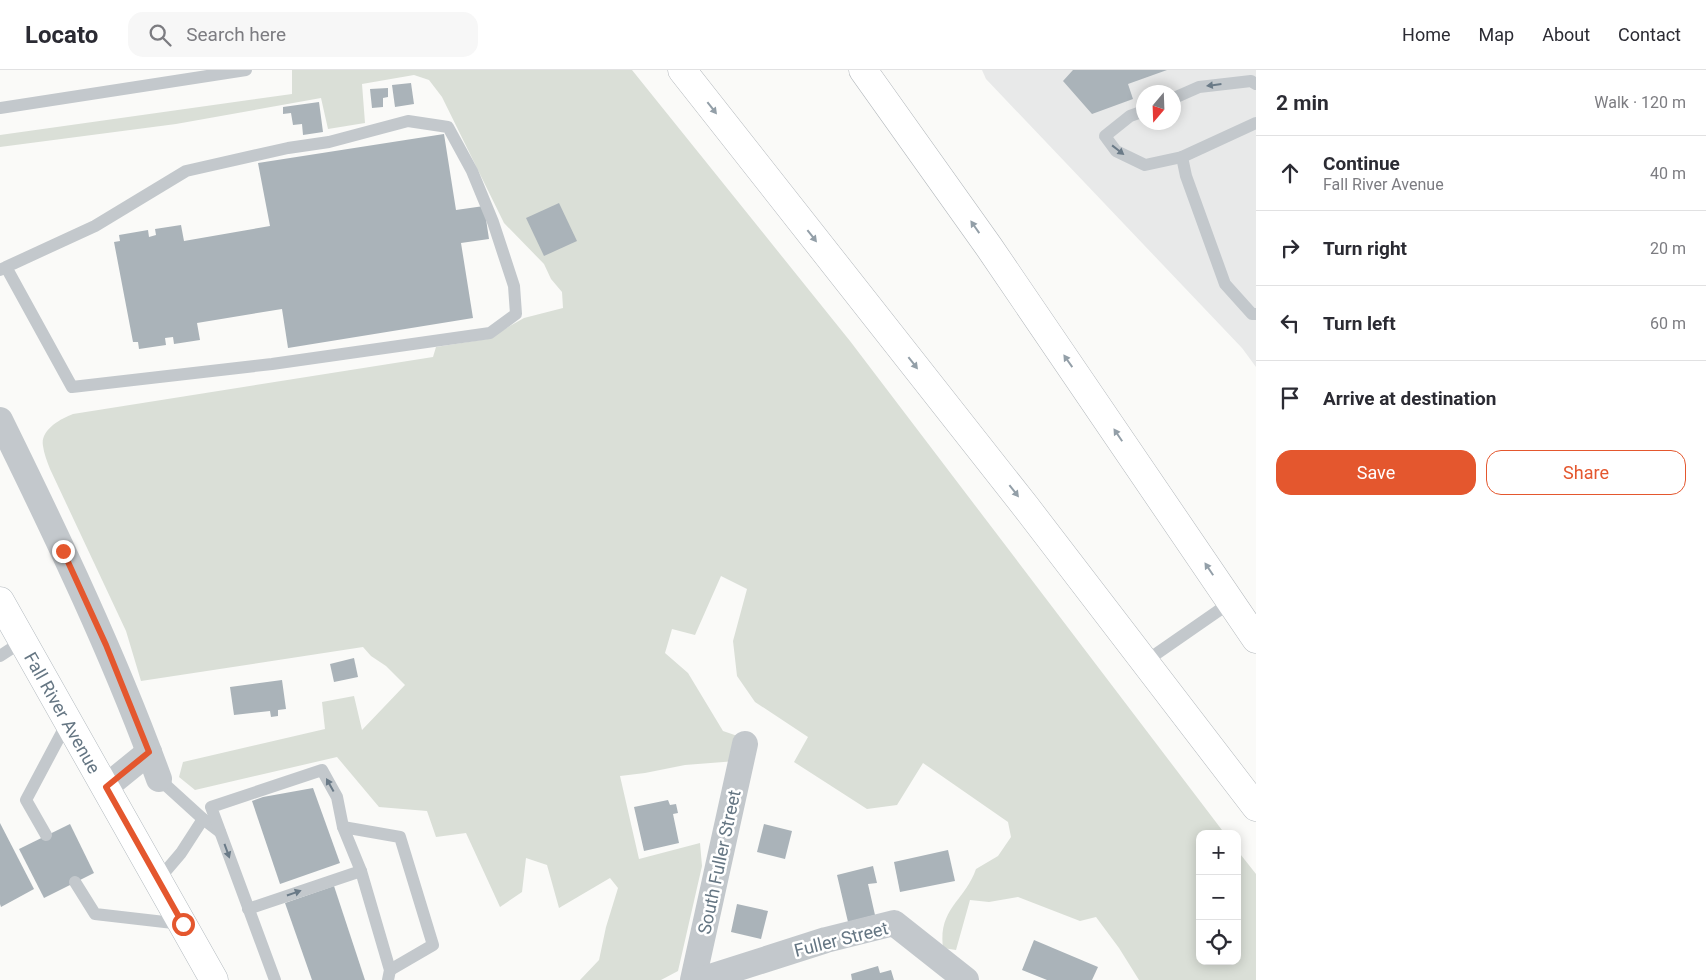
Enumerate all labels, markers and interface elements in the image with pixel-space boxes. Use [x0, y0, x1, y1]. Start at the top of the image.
search box [128, 12, 478, 57]
text: Locato [25, 21, 98, 49]
icon: search [146, 21, 174, 49]
text: Search here [186, 23, 286, 46]
text: Home [1402, 24, 1451, 45]
text: Map [1479, 24, 1514, 45]
text: About [1542, 24, 1590, 45]
text: Contact [1618, 24, 1681, 45]
one-way arrow [1206, 81, 1222, 89]
north arrow [1136, 85, 1181, 130]
text: 2 min [1276, 91, 1329, 115]
text: Walk · 120 m [1594, 93, 1686, 112]
one-way arrow [706, 101, 717, 114]
one-way arrow [1111, 145, 1124, 155]
text: Continue [1323, 152, 1400, 175]
icon: ahead [1276, 159, 1304, 187]
text: 40 m [1650, 164, 1686, 183]
text: Fall River Avenue [1323, 175, 1444, 194]
one-way arrow [970, 220, 980, 234]
one-way arrow [807, 229, 818, 242]
icon: right [1276, 234, 1304, 262]
text: Turn right [1323, 237, 1407, 260]
text: 20 m [1650, 239, 1686, 258]
icon: left [1276, 309, 1304, 337]
text: Turn left [1323, 312, 1396, 335]
text: 60 m [1650, 314, 1686, 333]
one-way arrow [1063, 354, 1073, 368]
one-way arrow [908, 356, 919, 369]
icon: arrive [1276, 384, 1304, 412]
text: Arrive at destination [1323, 387, 1496, 410]
one-way arrow [1113, 428, 1123, 442]
button: Save [1276, 450, 1476, 495]
button: Share [1486, 450, 1686, 495]
one-way arrow [1009, 484, 1019, 498]
route end [52, 540, 75, 563]
one-way arrow [1204, 563, 1214, 576]
street label: Fall River Avenue [20, 648, 105, 777]
one-way arrow [325, 778, 334, 792]
street label: South Fuller Street [693, 788, 745, 936]
map controls [1196, 830, 1241, 965]
button: + [1196, 830, 1241, 875]
one-way arrow [224, 843, 231, 858]
button: − [1196, 875, 1241, 920]
one-way arrow [287, 889, 302, 897]
route start [172, 913, 195, 936]
street label: Fuller Street [792, 917, 890, 961]
button: locate [1196, 920, 1241, 965]

